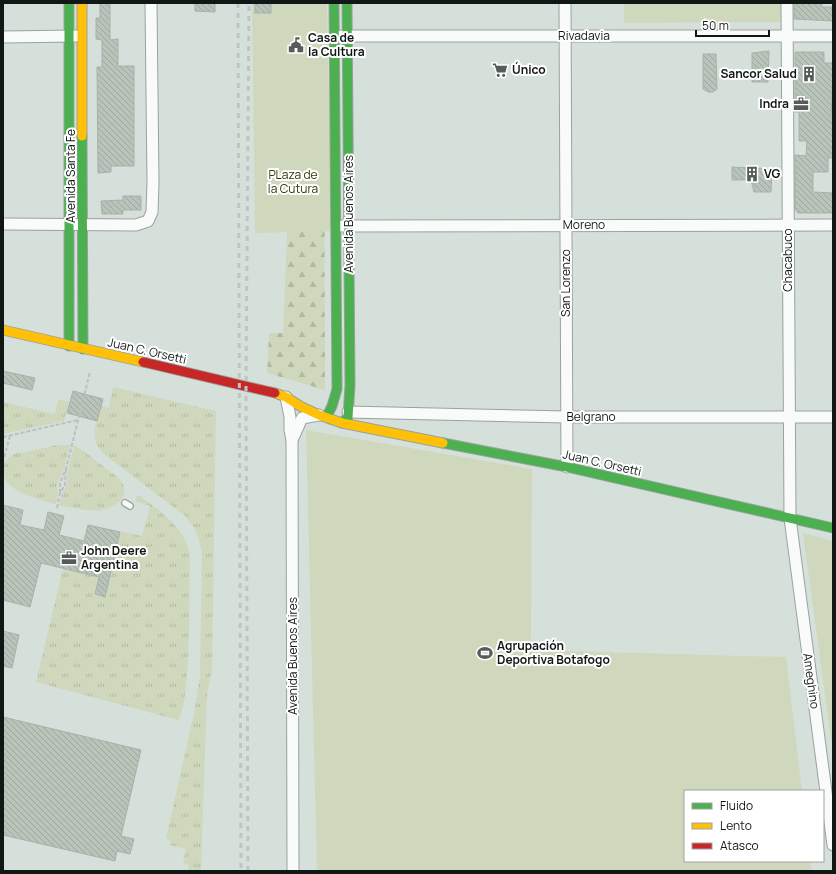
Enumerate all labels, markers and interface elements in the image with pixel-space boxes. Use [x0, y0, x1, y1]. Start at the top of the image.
scale bar [696, 12, 769, 38]
text: 50 m [702, 17, 729, 34]
street label: Rivadavia [558, 27, 610, 44]
place label: Casa de la Cultura [308, 29, 365, 60]
public building icon: Casa de la Cultura [287, 36, 305, 54]
supermarket icon: Único [491, 61, 509, 79]
place label: Único [512, 61, 546, 78]
place label: Sancor Salud [720, 65, 797, 82]
building icon: Sancor Salud [800, 65, 818, 83]
place label: Indra [759, 95, 789, 112]
office icon: Indra [792, 95, 810, 113]
street label: Avenida Santa Fe [62, 129, 79, 223]
street label: Avenida Buenos Aires [340, 155, 357, 273]
building icon: VG [743, 165, 761, 183]
place label: VG [764, 165, 780, 182]
park label: PLaza de la Cutura [268, 166, 318, 197]
street label: Moreno [563, 216, 605, 233]
street label: Chacabuco [779, 228, 796, 292]
street label: San Lorenzo [557, 249, 574, 317]
street label: Juan C. Orsetti [106, 333, 188, 368]
street label: Belgrano [566, 408, 616, 425]
street label: Juan C. Orsetti [561, 445, 643, 480]
place label: John Deere Argentina [81, 542, 147, 573]
office icon: John Deere Argentina [60, 549, 78, 567]
street label: Avenida Buenos Aires [284, 597, 301, 715]
place label: Agrupación Deportiva Botafogo [497, 637, 610, 668]
sports icon: Agrupación Deportiva Botafogo [476, 644, 494, 662]
street label: Ameghino [799, 652, 824, 710]
legend [684, 790, 824, 862]
text: Fluido [720, 797, 753, 814]
text: Lento [720, 817, 752, 834]
text: Atasco [720, 837, 759, 854]

